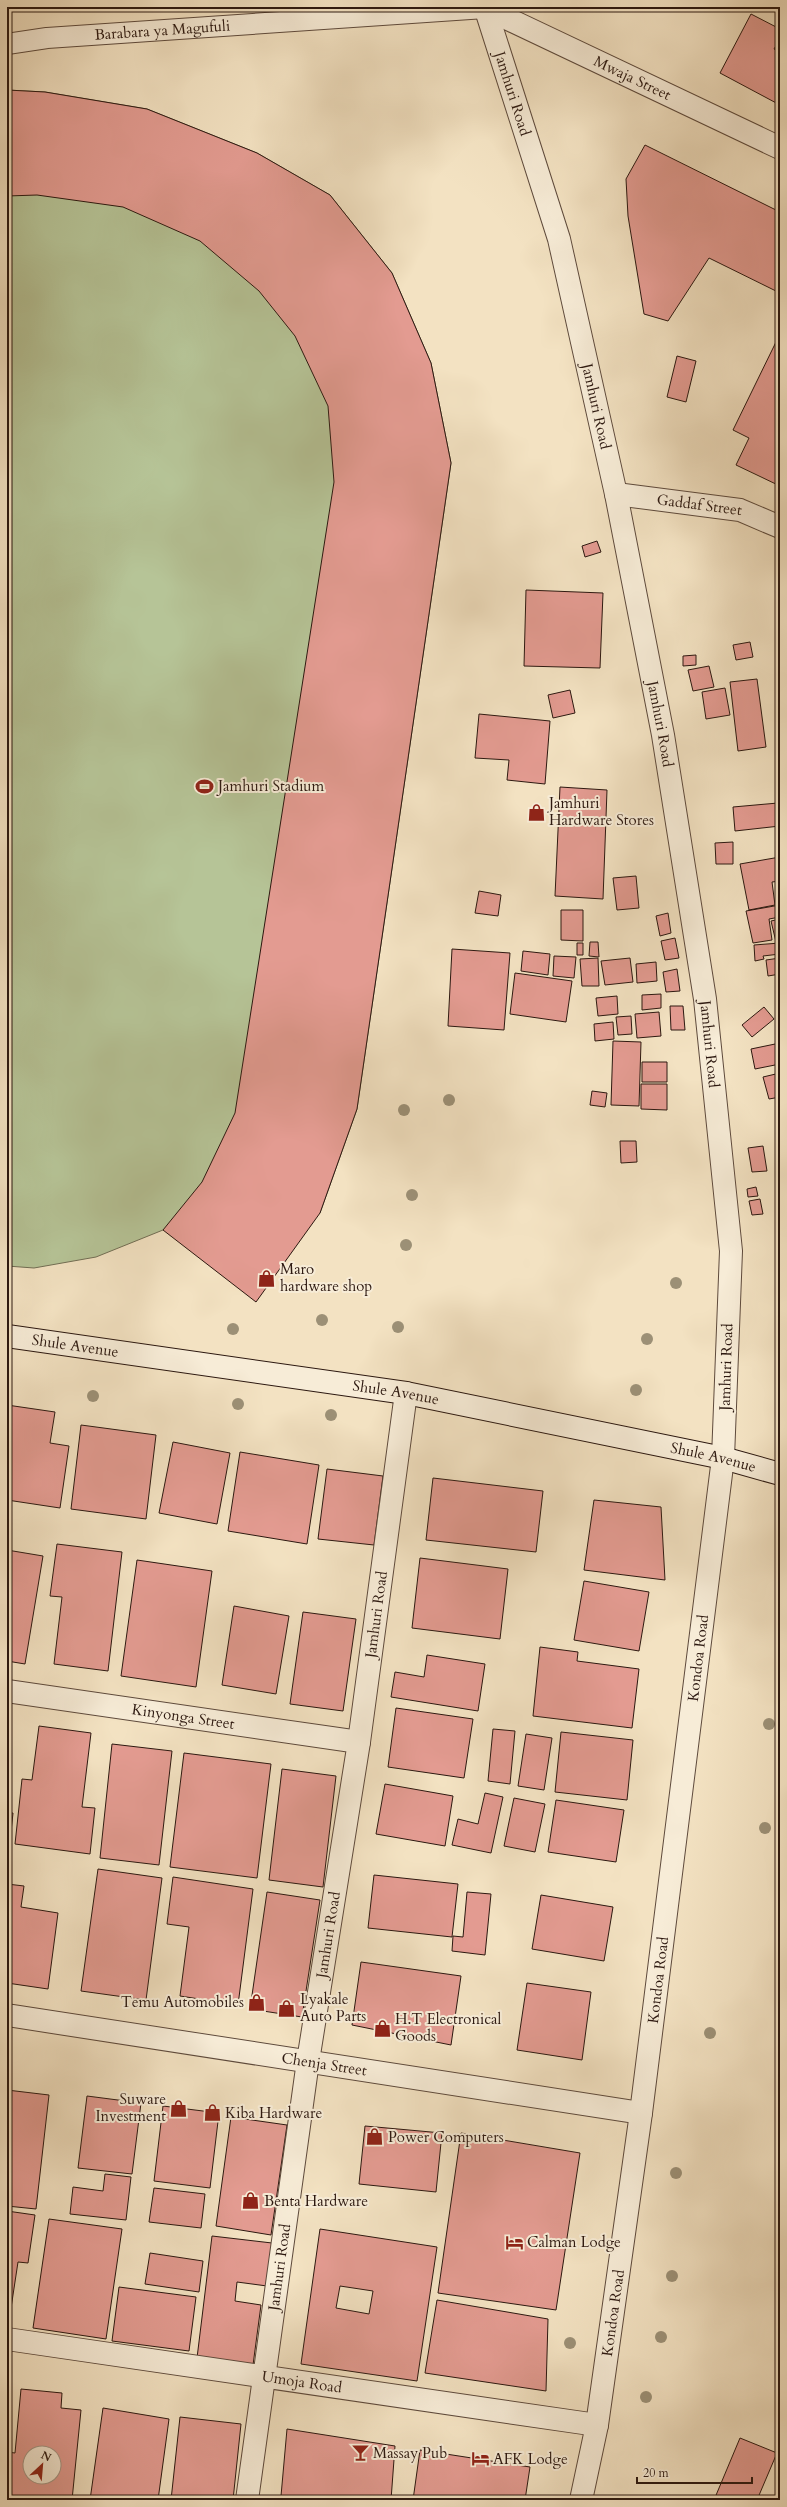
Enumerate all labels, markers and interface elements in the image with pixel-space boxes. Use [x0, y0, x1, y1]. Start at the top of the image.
street label: Barabara ya Magufuli [94, 15, 231, 45]
street label: Jamhuri Road [489, 47, 535, 138]
street label: Mwaja Street [590, 51, 675, 105]
street label: Jamhuri Road [577, 360, 616, 451]
street label: Gaddaf Street [656, 489, 743, 520]
street label: Jamhuri Road [642, 677, 678, 769]
sports icon: Jamhuri Stadium [195, 776, 215, 796]
place label: Jamhuri Stadium [216, 776, 325, 796]
place label: Jamhuri Hardware Stores [547, 793, 654, 830]
shop icon: Jamhuri Hardware Stores [526, 802, 546, 822]
street label: Jamhuri Road [695, 998, 724, 1089]
place label: Maro hardware shop [280, 1259, 372, 1296]
shop icon: Maro hardware shop [257, 1268, 277, 1288]
street label: Jamhuri Road [714, 1323, 738, 1413]
street label: Shule Avenue [31, 1330, 120, 1362]
street label: Shule Avenue [351, 1376, 441, 1410]
street label: Shule Avenue [669, 1437, 759, 1477]
street label: Jamhuri Road [360, 1570, 392, 1661]
street label: Kondoa Road [683, 1613, 713, 1703]
street label: Kinyonga Street [130, 1699, 236, 1734]
street label: Jamhuri Road [311, 1890, 345, 1982]
street label: Kondoa Road [643, 1935, 673, 2025]
place label: Lyakale Auto Parts [300, 1989, 366, 2026]
place label: Temu Automobiles [121, 1992, 244, 2012]
shop icon: Temu Automobiles [247, 1992, 267, 2012]
shop icon: Lyakale Auto Parts [277, 1998, 297, 2018]
place label: H.T Electronical Goods [395, 2009, 501, 2046]
shop icon: H.T Electronical Goods [372, 2018, 392, 2038]
street label: Chenja Street [280, 2048, 368, 2081]
place label: Suware Investment [95, 2089, 166, 2126]
shop icon: Suware Investment [169, 2098, 189, 2118]
shop icon: Kiba Hardware [202, 2103, 222, 2123]
place label: Kiba Hardware [225, 2103, 322, 2123]
shop icon: Power Computers [365, 2127, 385, 2147]
place label: Power Computers [388, 2127, 504, 2147]
shop icon: Benta Hardware [241, 2191, 261, 2211]
place label: Benta Hardware [264, 2191, 368, 2211]
street label: Jamhuri Road [263, 2223, 295, 2314]
hotel icon: Calman Lodge [504, 2232, 524, 2252]
place label: Calman Lodge [527, 2232, 621, 2252]
street label: Kondoa Road [597, 2268, 629, 2358]
street label: Umoja Road [260, 2366, 343, 2398]
bar icon: Massay Pub [350, 2443, 370, 2463]
place label: Massay Pub [373, 2443, 447, 2463]
north arrow [22, 2445, 62, 2485]
text: N [39, 2448, 54, 2465]
hotel icon: AFK Lodge [470, 2449, 490, 2469]
place label: AFK Lodge [493, 2449, 568, 2469]
scale bar [637, 2459, 752, 2485]
text: 20 m [643, 2465, 670, 2481]

